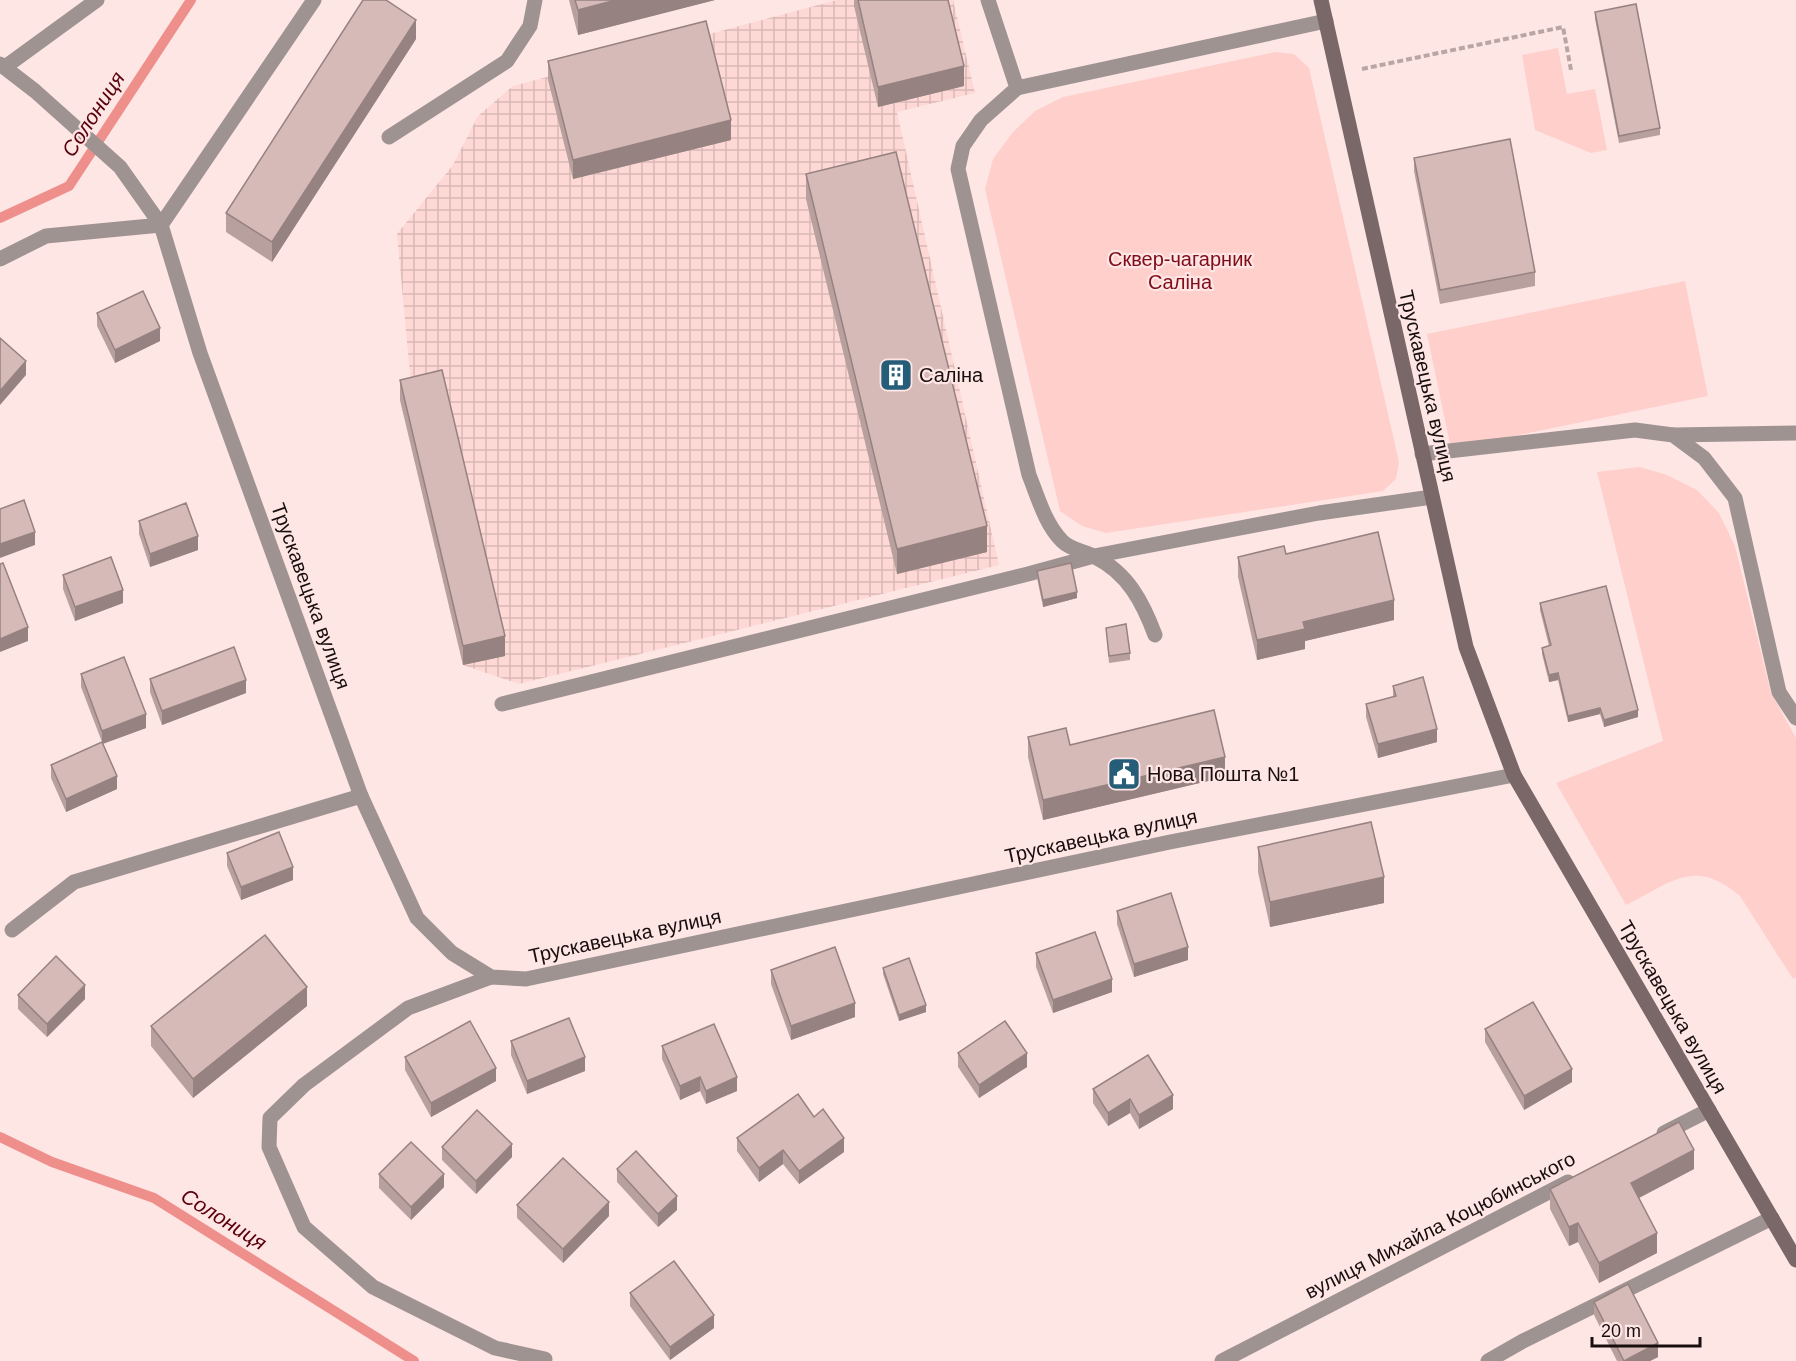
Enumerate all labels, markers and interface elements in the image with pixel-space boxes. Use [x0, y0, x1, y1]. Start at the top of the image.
water label: Солониця [57, 67, 129, 161]
park label: Сквер-чагарник Саліна [1108, 248, 1252, 293]
street label: Трускавецька вулиця [1395, 288, 1461, 484]
building icon: Саліна [878, 357, 914, 393]
place label: Саліна [919, 364, 984, 386]
street label: Трускавецька вулиця [267, 500, 355, 692]
public building icon: Нова Пошта №1 [1106, 756, 1142, 792]
place label: Нова Пошта №1 [1147, 763, 1299, 785]
street label: Трускавецька вулиця [1003, 805, 1199, 867]
street label: Трускавецька вулиця [527, 905, 723, 967]
street label: Трускавецька вулиця [1614, 917, 1732, 1097]
street label: вулиця Михайла Коцюбинського [1301, 1147, 1579, 1303]
water label: Солониця [177, 1184, 271, 1254]
scale bar [1592, 1310, 1700, 1348]
text: 20 m [1601, 1321, 1641, 1341]

